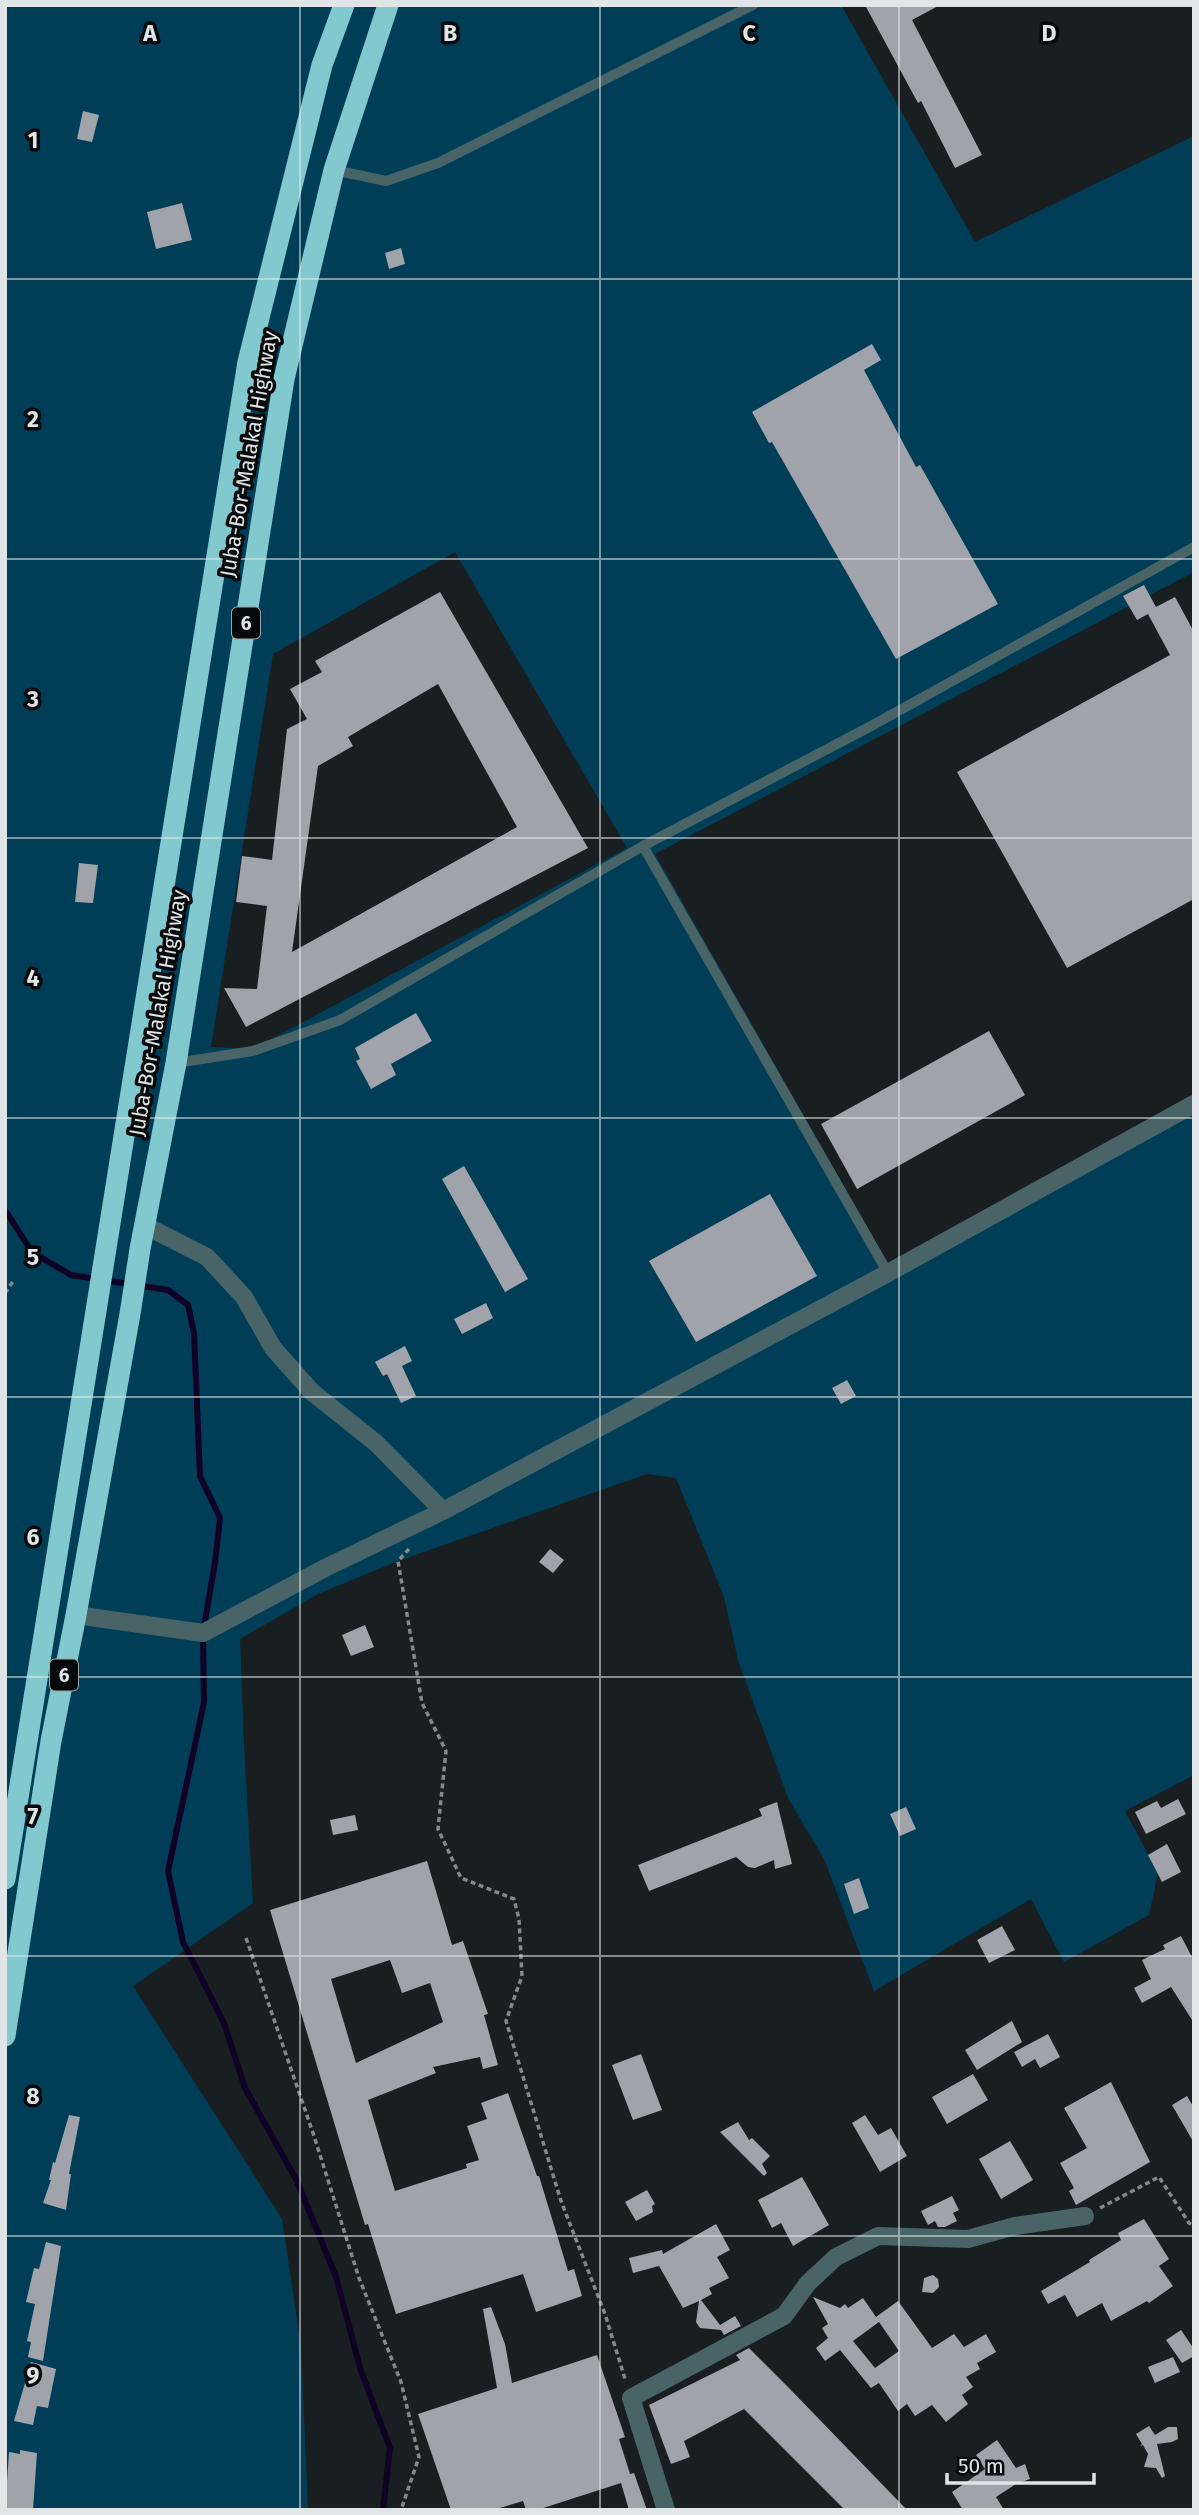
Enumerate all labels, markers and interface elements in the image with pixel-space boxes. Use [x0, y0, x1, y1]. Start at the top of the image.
text: A [142, 19, 157, 47]
text: B [443, 19, 457, 47]
text: C [742, 19, 756, 47]
text: D [1042, 19, 1057, 47]
text: 1 [28, 126, 38, 154]
street label: Juba-Bor-Malakal Highway [215, 328, 284, 579]
text: 2 [27, 405, 39, 433]
road number: 6 [232, 608, 260, 638]
text: 3 [26, 685, 39, 713]
street label: Juba-Bor-Malakal Highway [124, 887, 193, 1138]
text: 4 [27, 964, 40, 992]
text: 5 [27, 1243, 39, 1271]
text: 6 [27, 1523, 40, 1551]
road number: 6 [50, 1660, 78, 1690]
text: 7 [28, 1802, 39, 1830]
text: 8 [26, 2082, 40, 2110]
text: 9 [27, 2361, 40, 2389]
scale bar [947, 2442, 1094, 2486]
text: 50 m [958, 2453, 1004, 2479]

